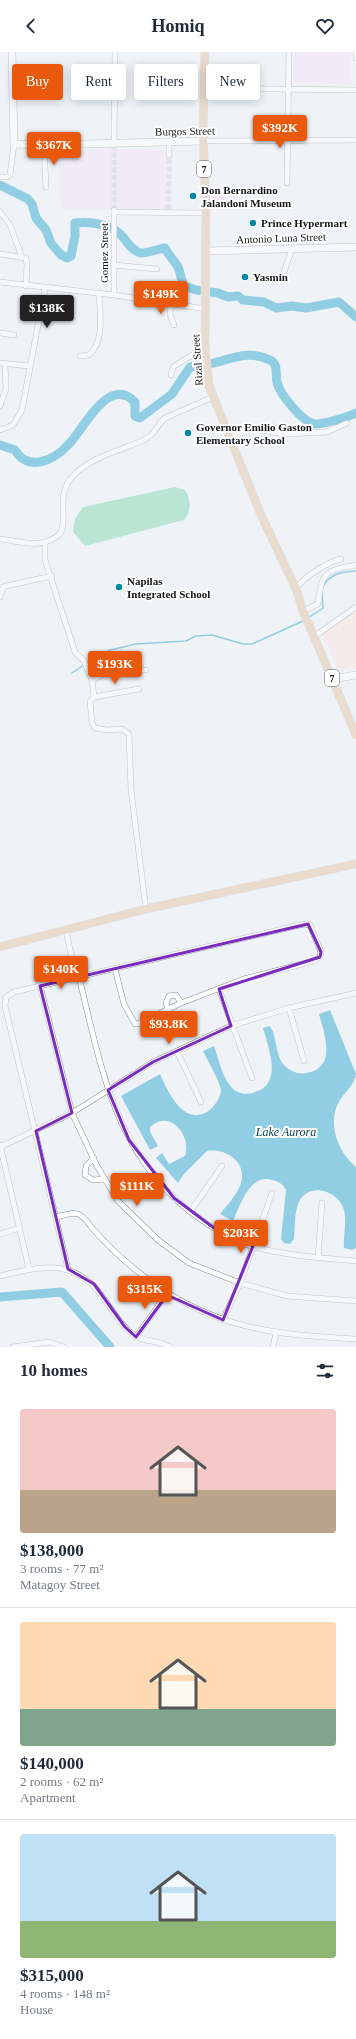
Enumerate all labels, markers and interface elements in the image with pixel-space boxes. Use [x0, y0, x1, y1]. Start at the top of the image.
icon: back [20, 15, 42, 37]
icon: heart [314, 15, 336, 37]
text: Homiq [151, 16, 205, 36]
chip: Buy [12, 64, 63, 100]
chip: Rent [71, 64, 126, 100]
chip: Filters [134, 64, 198, 100]
chip: New [206, 64, 260, 100]
pin: $392K [252, 115, 308, 149]
text: $392K [262, 120, 298, 135]
street label: Burgos Street [155, 124, 215, 138]
pin: $367K [26, 132, 82, 166]
text: $367K [36, 137, 72, 152]
road number: 7 [197, 161, 211, 177]
place label: Don Bernardino Jalandoni Museum [201, 184, 291, 209]
marker: Don Bernardino Jalandoni Museum [188, 191, 198, 201]
place label: Prince Hypermart [261, 217, 348, 229]
marker: Prince Hypermart [248, 218, 258, 228]
street label: Gomez Street [98, 223, 110, 283]
street label: Antonio Luna Street [236, 230, 326, 246]
place label: Yasmin [253, 271, 288, 283]
marker: Yasmin [240, 272, 250, 282]
pin: $149K [133, 281, 189, 315]
text: $149K [143, 286, 179, 301]
pin: $138K [19, 295, 75, 329]
text: $138K [29, 300, 65, 315]
street label: Rizal Street [189, 334, 205, 386]
place label: Governor Emilio Gaston Elementary School [196, 421, 312, 446]
marker: Governor Emilio Gaston Elementary School [183, 428, 193, 438]
place label: Napilas Integrated School [127, 575, 210, 600]
marker: Napilas Integrated School [114, 582, 124, 592]
pin: $193K [87, 651, 143, 685]
text: $193K [97, 656, 133, 671]
road number: 7 [325, 670, 339, 686]
pin: $140K [33, 956, 89, 990]
text: $140K [43, 961, 79, 976]
pin: $93.8K [136, 1011, 202, 1045]
text: $93.8K [149, 1016, 189, 1031]
water label: Lake Aurora [255, 1125, 316, 1139]
pin: $111K [109, 1173, 165, 1207]
text: $111K [120, 1178, 154, 1193]
pin: $203K [213, 1220, 269, 1254]
text: $203K [223, 1225, 259, 1240]
pin: $315K [117, 1276, 173, 1310]
text: $315K [127, 1281, 163, 1296]
icon: filters [314, 1360, 336, 1382]
text: 10 homes [20, 1361, 88, 1380]
icon: home [142, 1435, 214, 1507]
text: $138,000 [20, 1541, 84, 1560]
text: 3 rooms · 77 m² [20, 1561, 103, 1576]
text: Matagoy Street [20, 1577, 100, 1592]
icon: home [142, 1648, 214, 1720]
text: $140,000 [20, 1754, 84, 1773]
text: 2 rooms · 62 m² [20, 1774, 103, 1789]
text: Apartment [20, 1790, 76, 1805]
icon: home [142, 1860, 214, 1932]
text: $315,000 [20, 1966, 84, 1985]
text: 4 rooms · 148 m² [20, 1986, 110, 2001]
text: House [20, 2002, 53, 2017]

